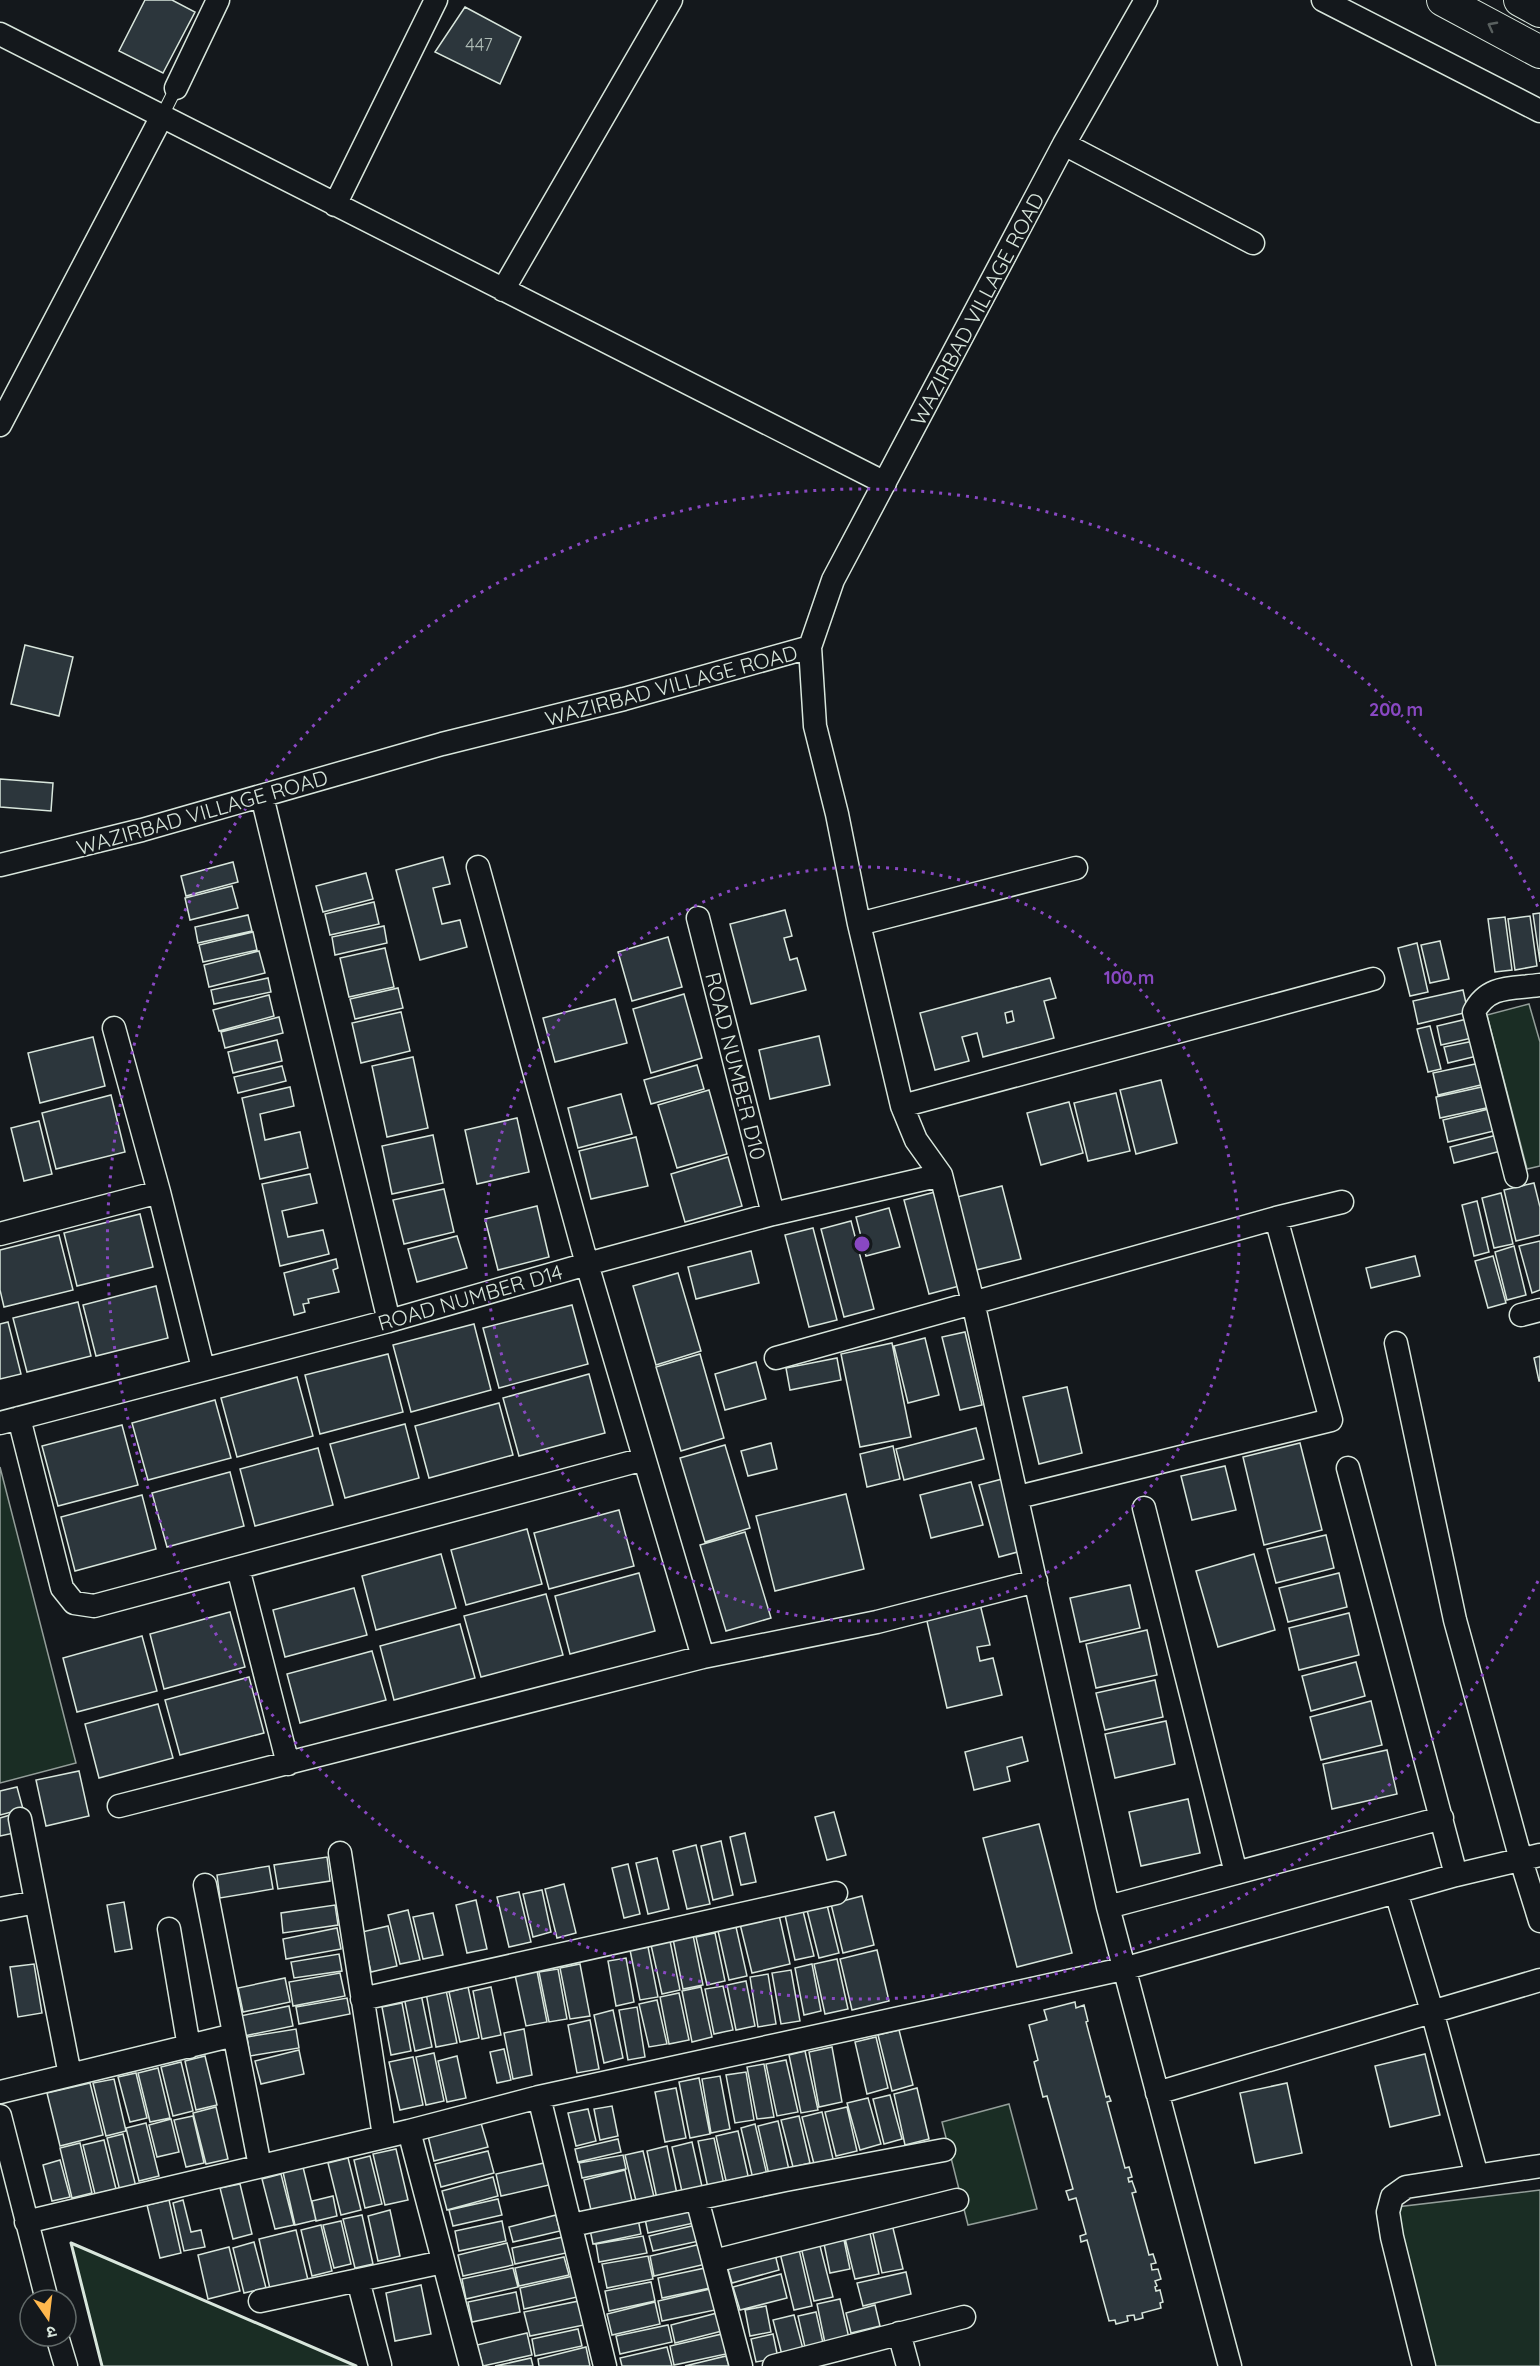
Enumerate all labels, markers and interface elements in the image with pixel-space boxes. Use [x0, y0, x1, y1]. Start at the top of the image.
one-way arrow [1487, 22, 1498, 33]
house number: 447 [465, 33, 493, 56]
street label: WAZIRBAD VILLAGE ROAD [904, 188, 1050, 430]
street label: WAZIRBAD VILLAGE ROAD [542, 639, 800, 731]
text: 200 m [1369, 698, 1423, 721]
street label: WAZIRBAD VILLAGE ROAD [73, 764, 331, 860]
text: 100 m [1104, 966, 1154, 989]
street label: ROAD NUMBER D10 [700, 969, 772, 1163]
centre of rings [852, 1234, 872, 1254]
street label: ROAD NUMBER D14 [375, 1258, 565, 1336]
north arrow [18, 2288, 78, 2348]
text: उ [44, 2322, 59, 2344]

